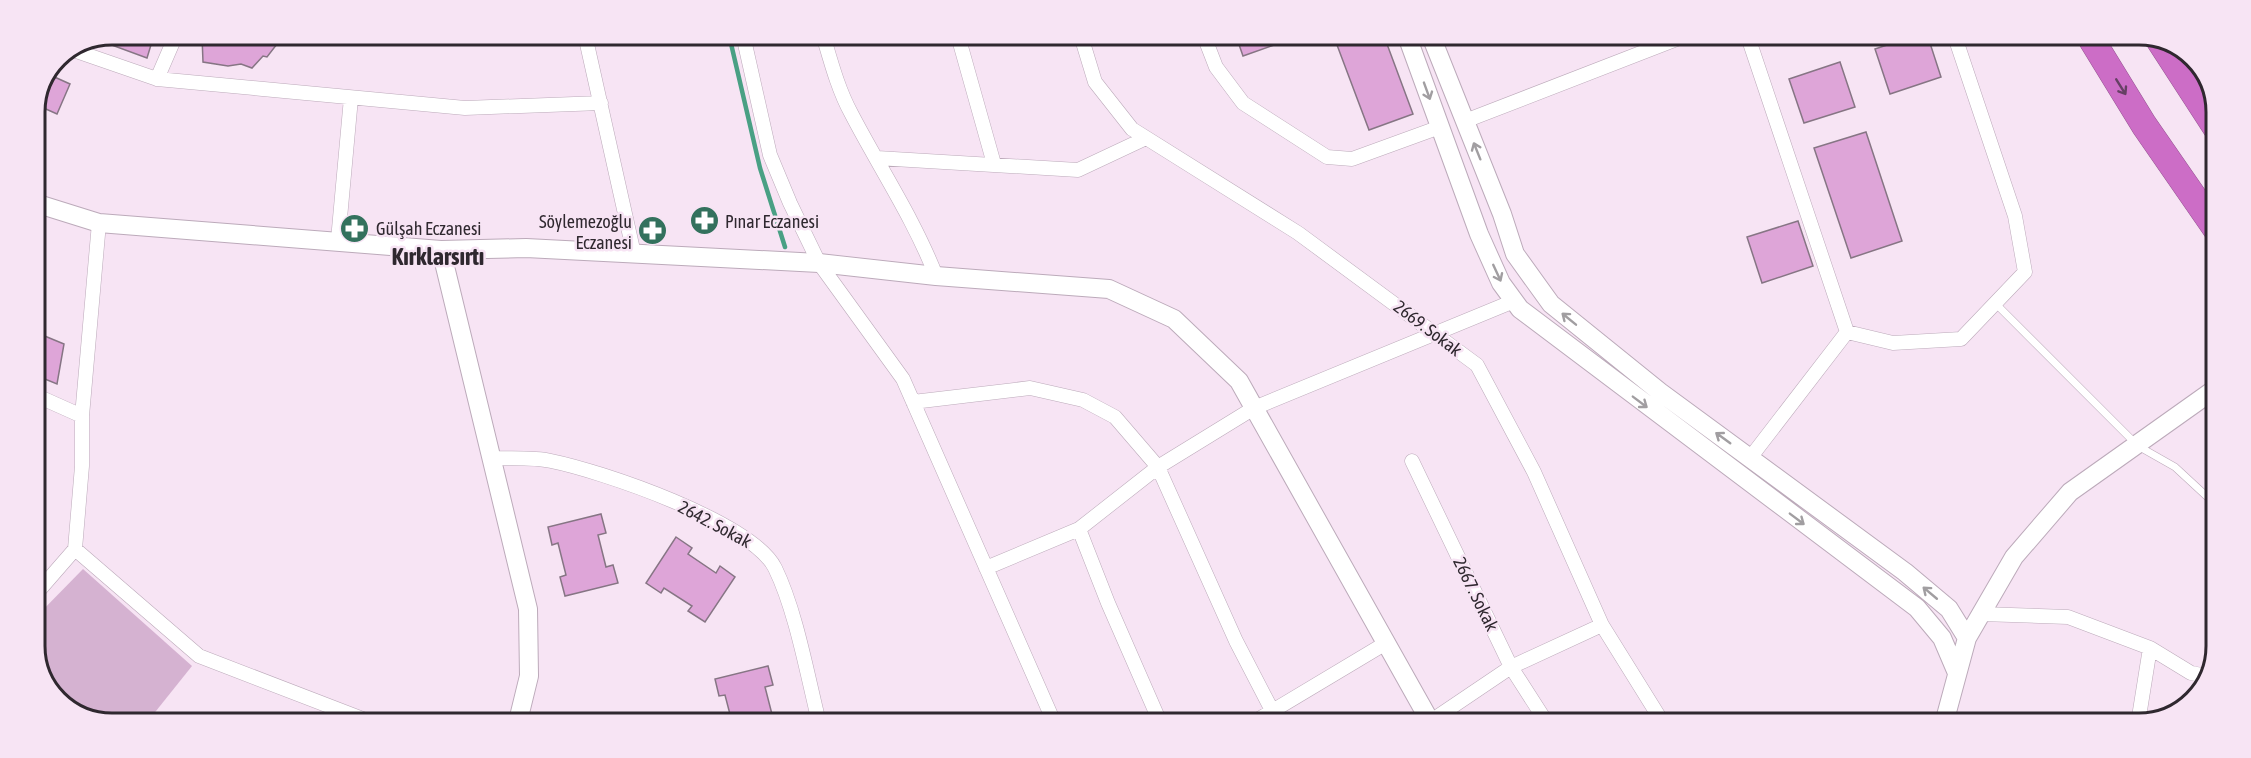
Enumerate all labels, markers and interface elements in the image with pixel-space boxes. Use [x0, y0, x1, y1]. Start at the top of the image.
one-way arrow [2115, 78, 2127, 95]
one-way arrow [1423, 81, 1434, 100]
one-way arrow [1471, 143, 1482, 161]
pharmacy icon: Pınar Eczanesi [688, 205, 720, 237]
place label: Söylemezoğlu Eczanesi [539, 211, 632, 253]
place label: Pınar Eczanesi [725, 211, 819, 232]
pharmacy icon: Gülşah Eczanesi [339, 212, 371, 244]
pharmacy icon: Söylemezoğlu Eczanesi [637, 215, 669, 247]
place label: Gülşah Eczanesi [376, 218, 482, 239]
district label: Kırklarsırtı [392, 243, 484, 270]
one-way arrow [1491, 264, 1503, 282]
street label: 2669. Sokak [1390, 296, 1466, 360]
one-way arrow [1561, 313, 1577, 326]
one-way arrow [1632, 396, 1648, 408]
one-way arrow [1716, 432, 1732, 445]
street label: 2642. Sokak [675, 496, 755, 552]
one-way arrow [1788, 513, 1804, 525]
street label: 2667. Sokak [1449, 554, 1503, 635]
one-way arrow [1923, 586, 1938, 600]

